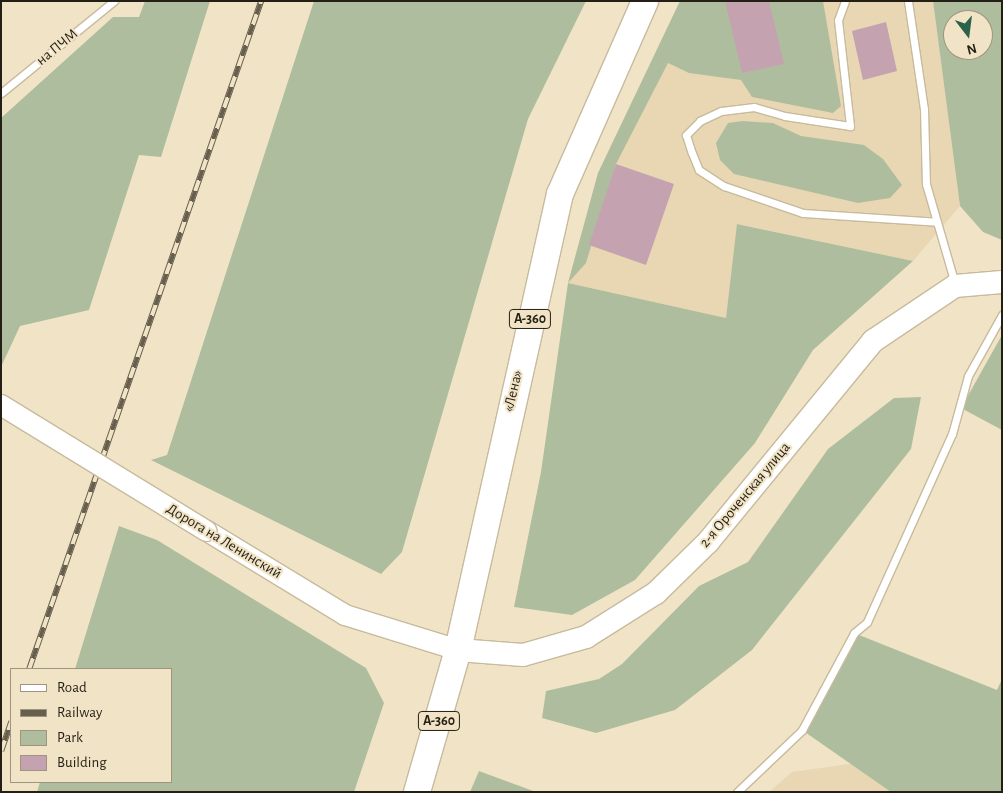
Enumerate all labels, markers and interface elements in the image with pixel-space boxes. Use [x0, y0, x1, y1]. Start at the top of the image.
north arrow [943, 10, 993, 60]
street label: на ПЧМ [33, 25, 81, 69]
text: N [965, 40, 978, 57]
road number: А-360 [509, 308, 551, 330]
street label: «Лена» [499, 368, 527, 414]
street label: 2-я Ороченская улица [696, 439, 794, 551]
street label: Дорога на Ленинский [163, 499, 285, 583]
legend [10, 668, 172, 783]
text: Road [57, 680, 87, 695]
text: Railway [57, 705, 102, 720]
road number: А-360 [418, 709, 460, 732]
text: Park [57, 730, 83, 745]
text: Building [57, 755, 107, 770]

